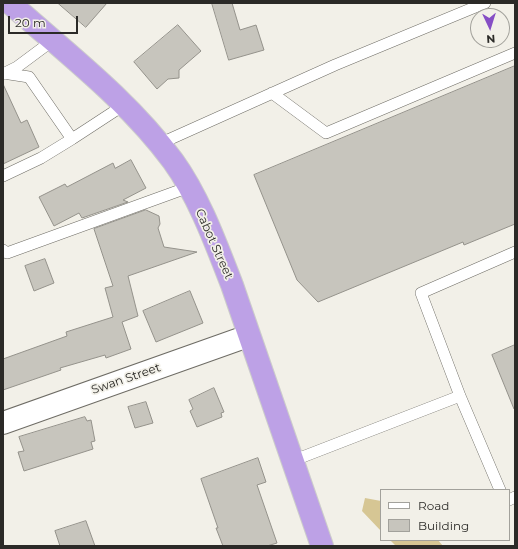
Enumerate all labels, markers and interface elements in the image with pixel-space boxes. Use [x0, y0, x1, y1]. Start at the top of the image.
scale bar [10, 8, 80, 34]
north arrow [470, 8, 510, 48]
text: 20 m [15, 15, 46, 30]
text: N [486, 32, 496, 46]
street label: Cabot Street [192, 207, 236, 281]
street label: Swan Street [90, 360, 162, 398]
legend [380, 489, 510, 541]
text: Road [418, 498, 449, 513]
text: Building [418, 518, 469, 533]

